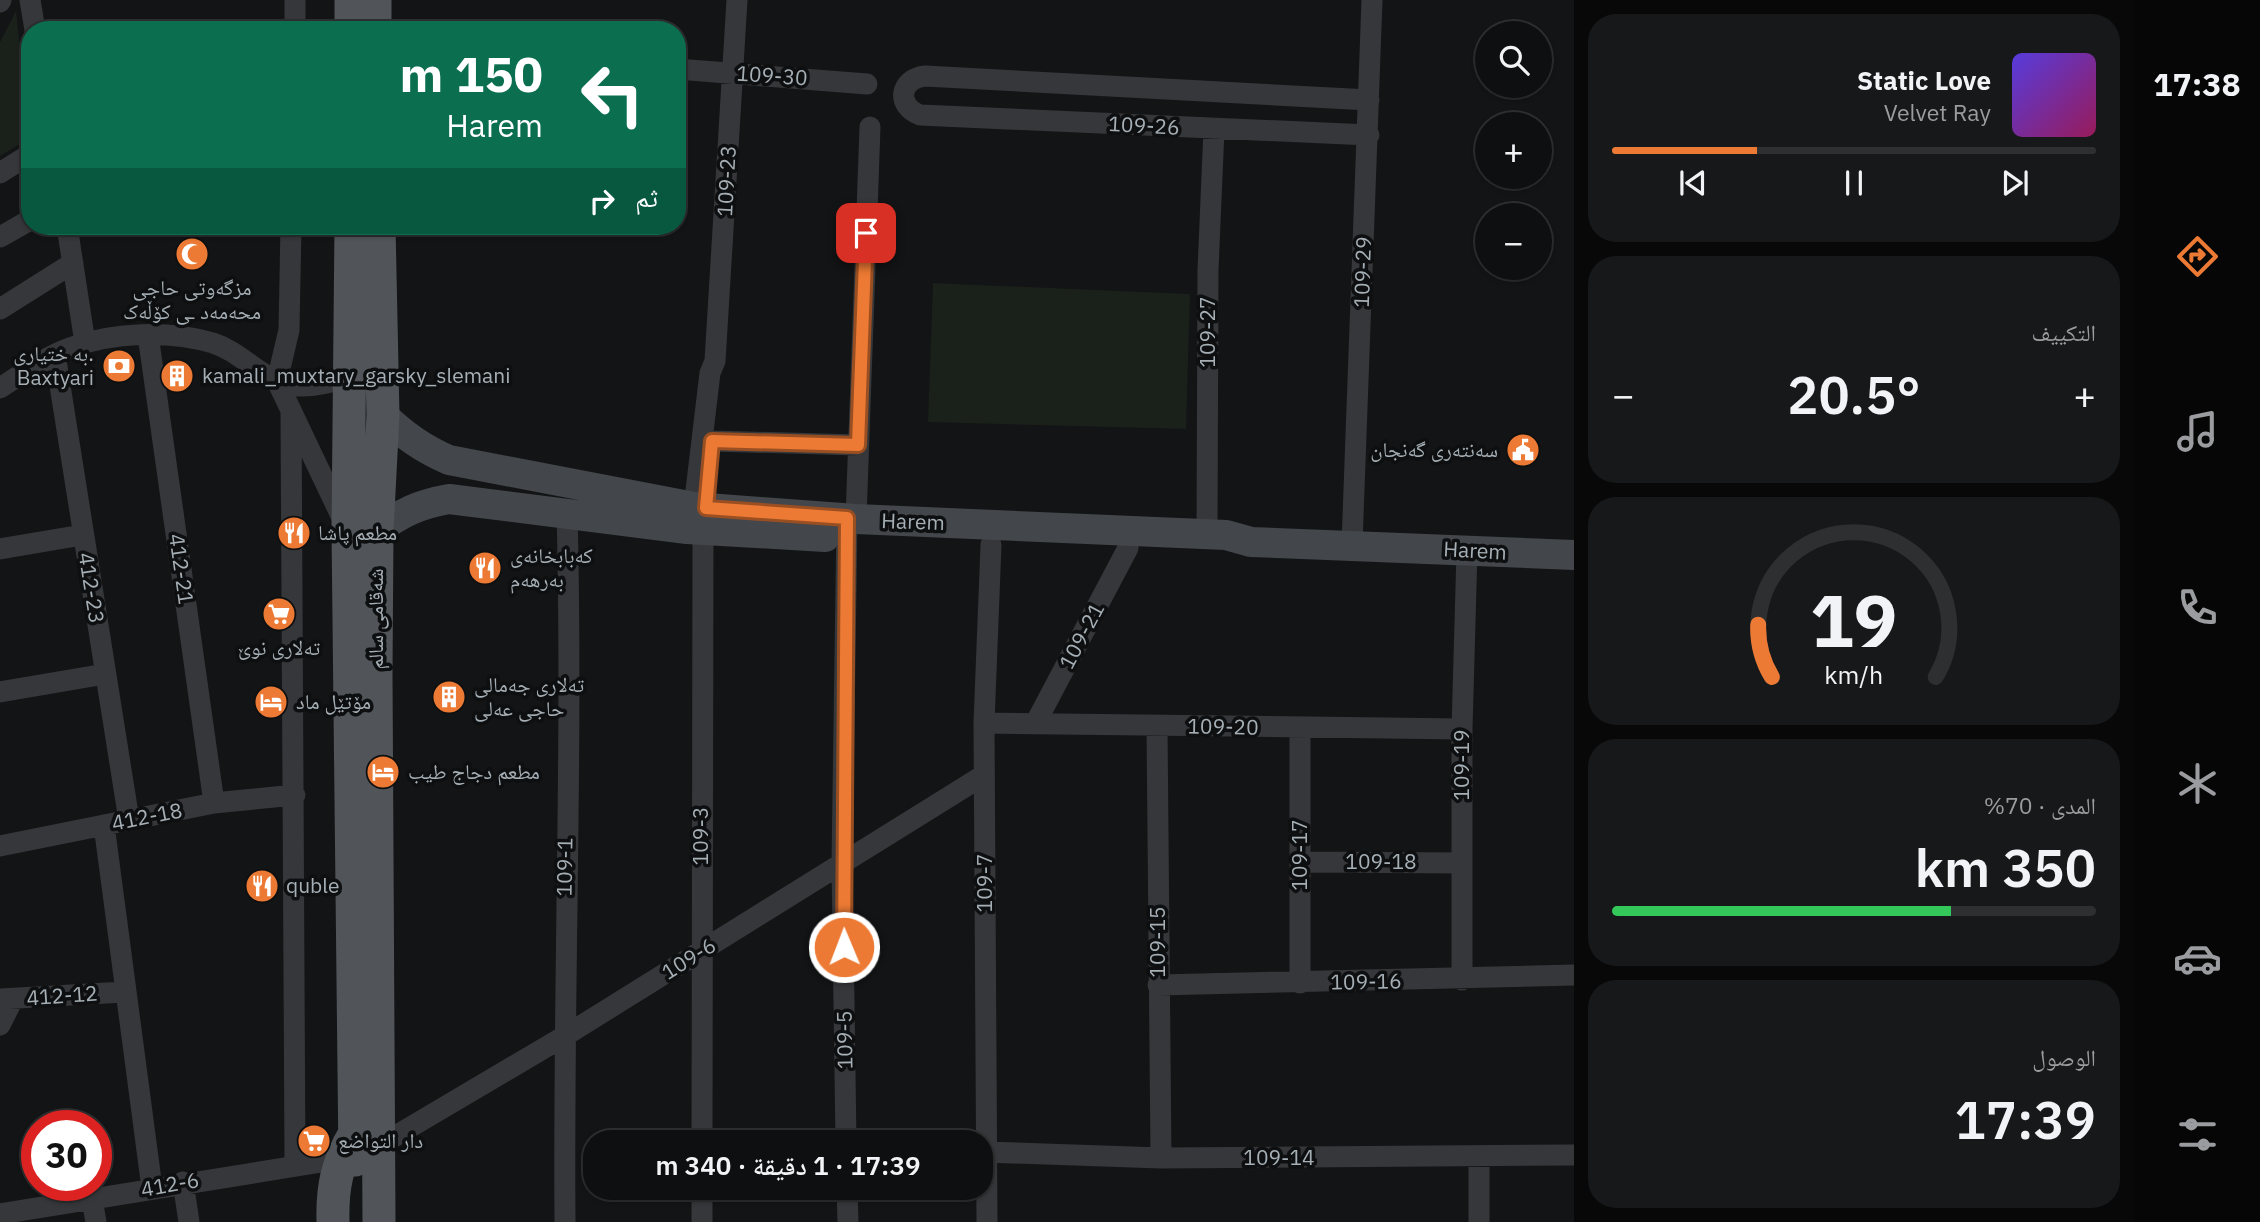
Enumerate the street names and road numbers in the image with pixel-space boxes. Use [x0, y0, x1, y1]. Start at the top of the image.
street label: 109-30 [735, 59, 809, 91]
street label: 109-26 [1108, 109, 1180, 141]
street label: 109-23 [710, 145, 742, 217]
street label: 109-29 [1347, 236, 1377, 308]
street label: 109-27 [1193, 296, 1221, 368]
street label: Harem [881, 506, 945, 536]
street label: 412-21 [163, 532, 201, 606]
street label: Harem [1443, 534, 1508, 566]
street label: 412-23 [73, 550, 111, 625]
street label: شەقامی سالم [361, 568, 390, 670]
street label: 109-21 [1052, 597, 1110, 674]
street label: 109-20 [1187, 711, 1259, 741]
street label: 109-19 [1447, 729, 1475, 801]
street label: 412-18 [109, 795, 185, 837]
street label: 109-3 [686, 807, 714, 865]
street label: 109-17 [1285, 819, 1313, 891]
street label: 109-1 [549, 837, 579, 897]
street label: 109-18 [1345, 847, 1417, 875]
street label: 109-7 [970, 854, 998, 912]
street label: 109-15 [1143, 906, 1171, 978]
street label: 109-6 [656, 931, 721, 986]
street label: 109-16 [1330, 966, 1402, 996]
street label: 412-12 [25, 979, 99, 1011]
street label: 109-5 [829, 1010, 859, 1070]
street label: 109-14 [1243, 1143, 1315, 1171]
street label: 412-6 [138, 1165, 201, 1203]

